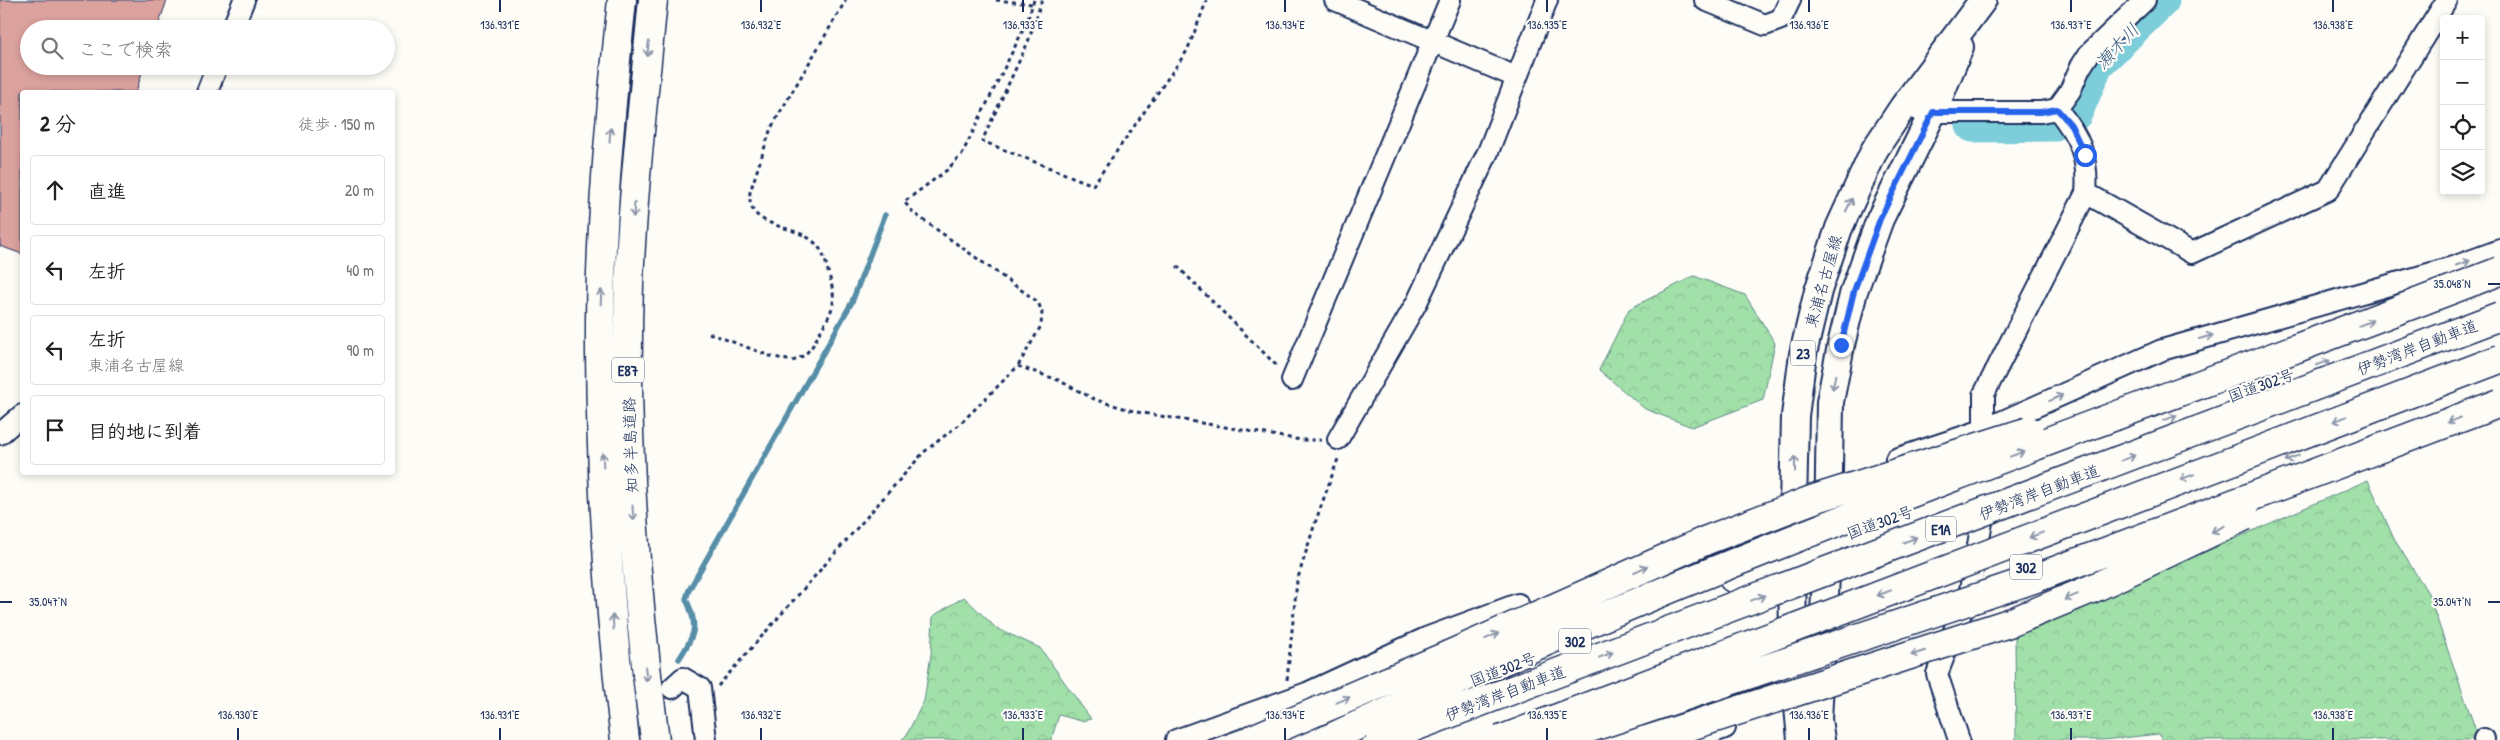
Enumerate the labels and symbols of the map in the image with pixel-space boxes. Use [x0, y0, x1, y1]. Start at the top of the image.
text: 136.931°E [480, 16, 520, 33]
text: 136.932°E [741, 16, 782, 33]
text: 136.933°E [1003, 16, 1044, 33]
text: 136.934°E [1265, 16, 1305, 33]
text: 136.935°E [1527, 16, 1568, 33]
text: 136.936°E [1789, 16, 1830, 33]
text: 136.937°E [2051, 16, 2092, 33]
text: 136.938°E [2313, 16, 2354, 33]
water label: 瀬木川 [2089, 18, 2145, 74]
one-way arrow [643, 40, 653, 56]
one-way arrow [606, 127, 615, 143]
route start [2074, 144, 2097, 167]
one-way arrow [1845, 198, 1855, 213]
one-way arrow [629, 202, 638, 218]
street label: 東浦名古屋線 [1799, 232, 1847, 330]
one-way arrow [2455, 258, 2470, 267]
text: 35.048°N [2433, 275, 2471, 292]
one-way arrow [597, 290, 606, 306]
street label: 伊勢湾岸自動車道 [2353, 314, 2481, 380]
one-way arrow [2358, 318, 2373, 327]
one-way arrow [2198, 331, 2214, 341]
route end [1830, 334, 1853, 357]
road number: 23 [1790, 340, 1816, 366]
road number: E87 [612, 358, 644, 382]
one-way arrow [2315, 358, 2330, 367]
street label: 国道302号 [2224, 363, 2298, 407]
one-way arrow [1828, 374, 1838, 390]
one-way arrow [2048, 392, 2063, 402]
street label: 知多半島道路 [617, 397, 643, 493]
one-way arrow [2162, 413, 2177, 422]
one-way arrow [2332, 415, 2348, 424]
one-way arrow [2447, 416, 2462, 425]
one-way arrow [2009, 448, 2024, 458]
one-way arrow [598, 452, 608, 468]
one-way arrow [2120, 453, 2135, 463]
one-way arrow [2285, 454, 2300, 464]
one-way arrow [1790, 456, 1800, 472]
street label: 伊勢湾岸自動車道 [1975, 459, 2103, 525]
one-way arrow [2180, 473, 2195, 482]
street label: 国道302号 [1843, 500, 1917, 544]
one-way arrow [628, 504, 637, 520]
road number: E1A [1926, 516, 1956, 542]
one-way arrow [2211, 524, 2226, 534]
one-way arrow [2029, 531, 2044, 540]
one-way arrow [1902, 535, 1917, 544]
road number: 302 [2010, 554, 2042, 580]
one-way arrow [1633, 564, 1648, 574]
one-way arrow [1877, 589, 1892, 598]
one-way arrow [1750, 592, 1765, 602]
text: 35.047°N [29, 593, 67, 610]
one-way arrow [2064, 593, 2079, 603]
text: 35.047°N [2433, 593, 2471, 610]
one-way arrow [608, 614, 618, 630]
road number: 302 [1559, 628, 1591, 654]
one-way arrow [1484, 630, 1499, 640]
street label: 国道302号 [1466, 646, 1540, 692]
one-way arrow [1911, 649, 1927, 658]
one-way arrow [1598, 650, 1613, 659]
street label: 伊勢湾岸自動車道 [1441, 660, 1569, 726]
one-way arrow [641, 666, 651, 682]
one-way arrow [1335, 695, 1350, 705]
text: 136.930°E [218, 706, 259, 723]
text: 136.931°E [480, 706, 520, 723]
text: 136.932°E [741, 706, 782, 723]
text: 136.933°E [1003, 706, 1044, 723]
text: 136.934°E [1265, 706, 1305, 723]
text: 136.935°E [1527, 706, 1568, 723]
text: 136.936°E [1789, 706, 1830, 723]
text: 136.937°E [2051, 706, 2092, 723]
text: 136.938°E [2313, 706, 2354, 723]

